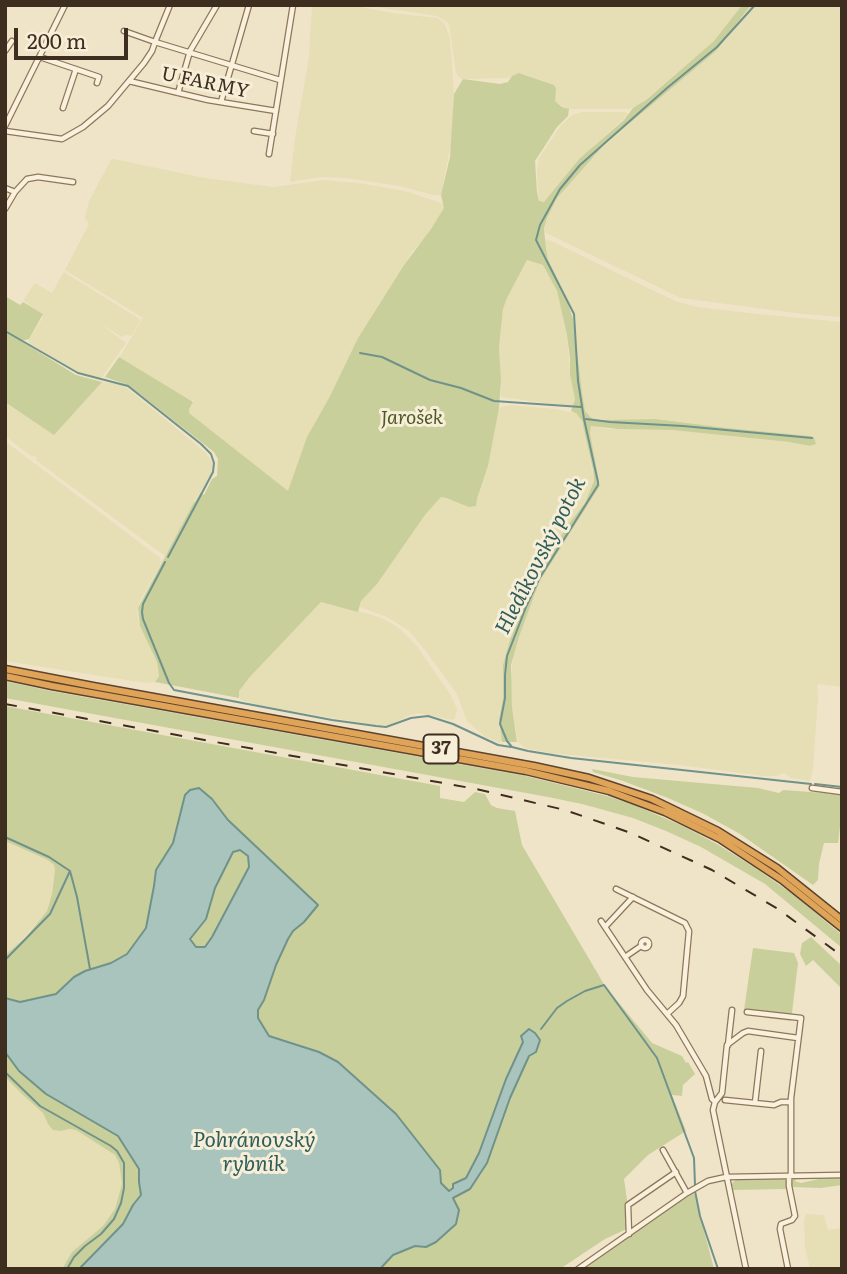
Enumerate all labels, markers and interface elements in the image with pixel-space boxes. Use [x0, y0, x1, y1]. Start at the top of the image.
scale bar [18, 14, 131, 58]
text: 200 m [27, 24, 87, 55]
street label: U FARMY [159, 63, 251, 103]
park label: Jarošek [381, 407, 443, 429]
water label: Hledíkovský potok [491, 473, 591, 639]
road number: 37 [424, 734, 458, 764]
water label: Pohránovský rybník [192, 1128, 316, 1178]

